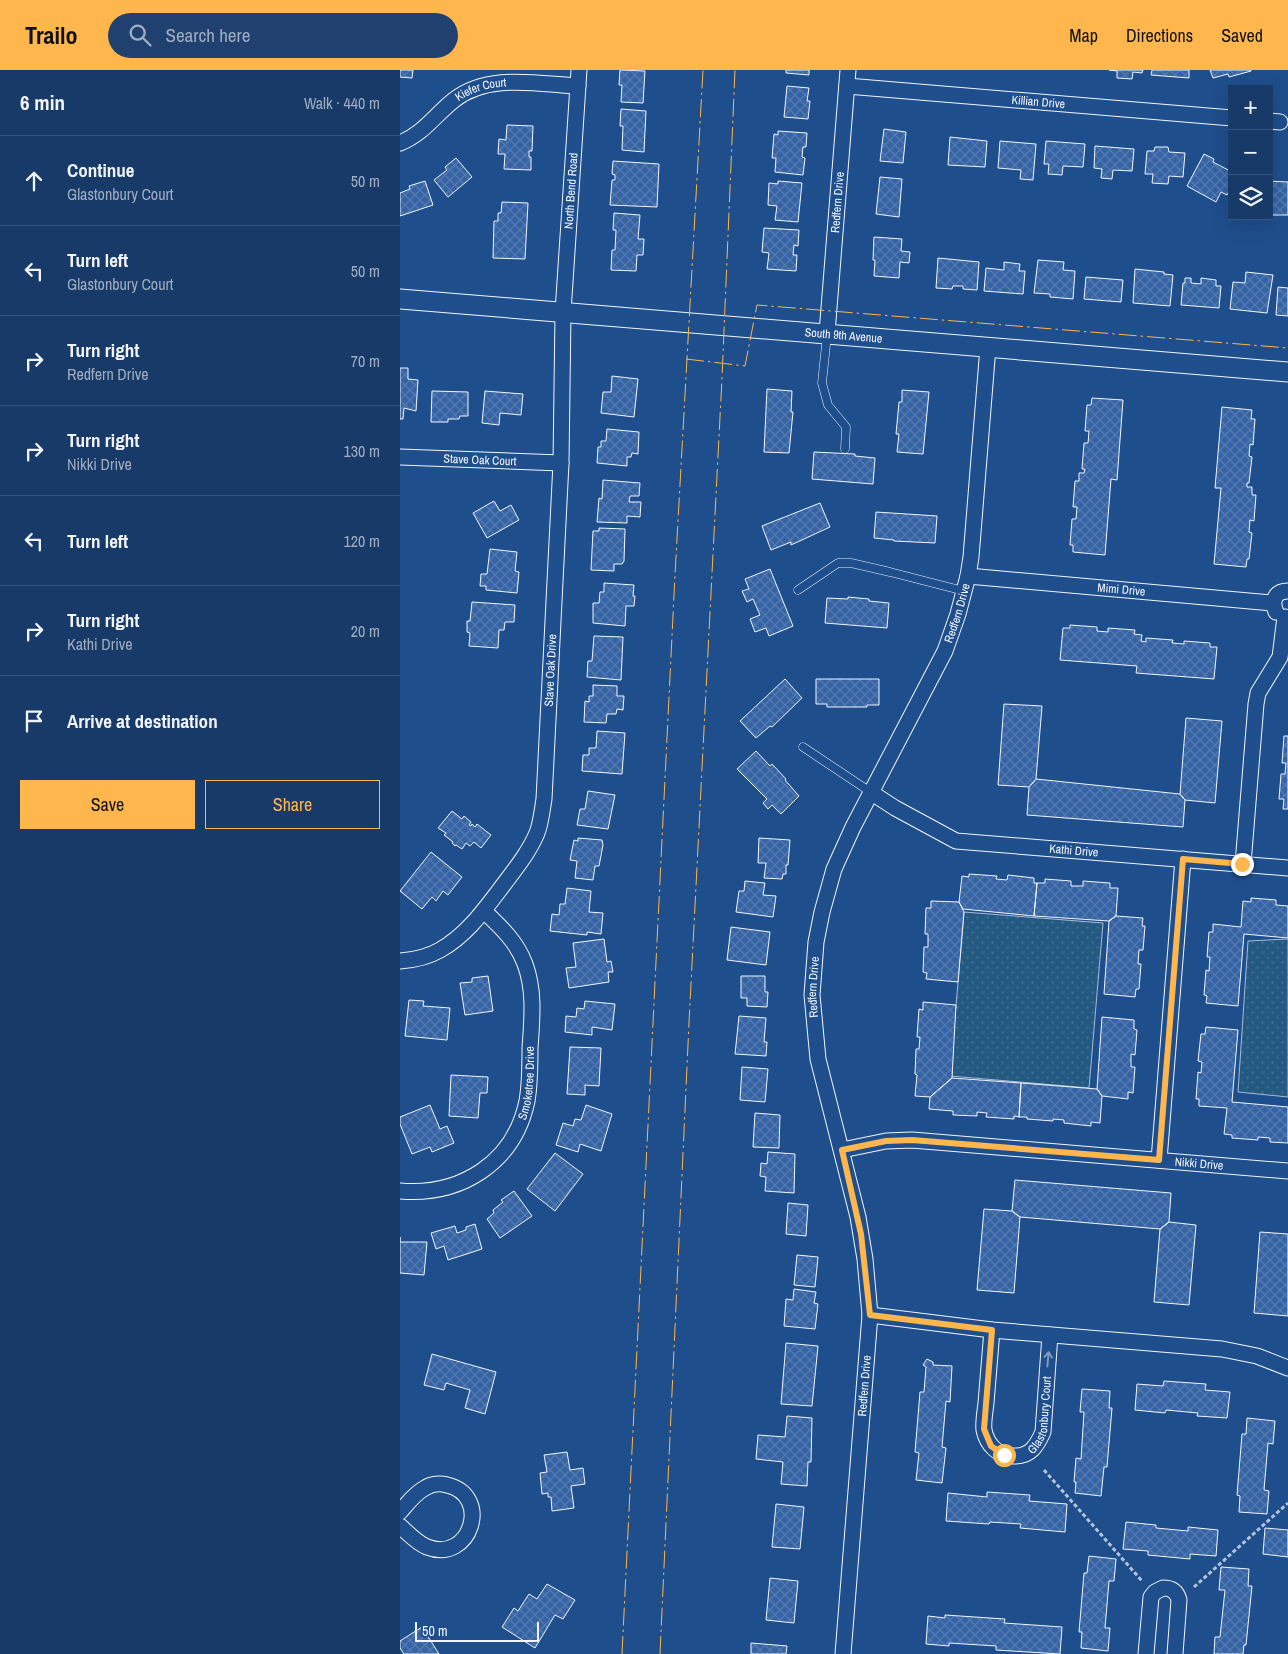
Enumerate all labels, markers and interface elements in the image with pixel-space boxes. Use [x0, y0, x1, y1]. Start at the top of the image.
search box [108, 13, 458, 58]
text: Trailo [25, 19, 78, 51]
icon: search [126, 21, 154, 49]
text: Search here [166, 22, 250, 48]
text: Map [1069, 23, 1098, 48]
text: Directions [1126, 23, 1193, 48]
text: Saved [1221, 23, 1263, 48]
street label: Kiefer Court [452, 74, 507, 105]
map controls [1228, 85, 1273, 220]
button: + [1228, 85, 1273, 130]
text: 6 min [20, 88, 65, 117]
text: Walk · 440 m [304, 92, 380, 114]
street label: Killian Drive [1011, 92, 1066, 112]
button: − [1228, 130, 1273, 175]
street label: North Bend Road [561, 152, 582, 229]
text: Continue [67, 157, 135, 183]
icon: ahead [20, 167, 48, 195]
text: 50 m [351, 170, 380, 192]
street label: Redfern Drive [827, 171, 848, 234]
button: layers [1228, 175, 1273, 220]
text: Glastonbury Court [67, 183, 173, 205]
text: Turn left [67, 247, 128, 273]
icon: left [20, 257, 48, 285]
text: 50 m [351, 260, 380, 282]
text: Glastonbury Court [67, 273, 173, 295]
street label: South 9th Avenue [804, 324, 883, 347]
text: Turn right [67, 337, 139, 363]
icon: right [20, 347, 48, 375]
text: 70 m [351, 350, 380, 372]
text: Redfern Drive [67, 363, 149, 385]
text: Turn right [67, 427, 139, 453]
icon: right [20, 437, 48, 465]
text: 130 m [344, 440, 380, 462]
street label: Stave Oak Court [443, 451, 517, 469]
text: Nikki Drive [67, 453, 132, 475]
icon: left [20, 527, 48, 555]
text: Turn left [67, 528, 128, 554]
text: 120 m [344, 530, 380, 552]
street label: Mimi Drive [1097, 579, 1146, 600]
street label: Redfern Drive [940, 582, 974, 645]
text: Turn right [67, 607, 139, 633]
icon: right [20, 617, 48, 645]
text: 20 m [351, 620, 380, 642]
text: Kathi Drive [67, 633, 133, 655]
street label: Stave Oak Drive [541, 634, 560, 707]
icon: arrive [20, 707, 48, 735]
text: Arrive at destination [67, 708, 218, 734]
button: Save [20, 780, 195, 829]
button: Share [205, 780, 380, 829]
street label: Kathi Drive [1049, 841, 1099, 861]
route end [1231, 853, 1254, 876]
street label: Redfern Drive [804, 956, 823, 1018]
street label: Smoketree Drive [514, 1046, 538, 1122]
street label: Nikki Drive [1174, 1154, 1224, 1174]
one-way arrow [1043, 1351, 1053, 1367]
street label: Redfern Drive [854, 1355, 875, 1417]
street label: Glastonbury Court [1024, 1375, 1055, 1458]
route start [993, 1444, 1016, 1467]
scale bar [415, 1619, 539, 1642]
text: 50 m [422, 1622, 448, 1640]

